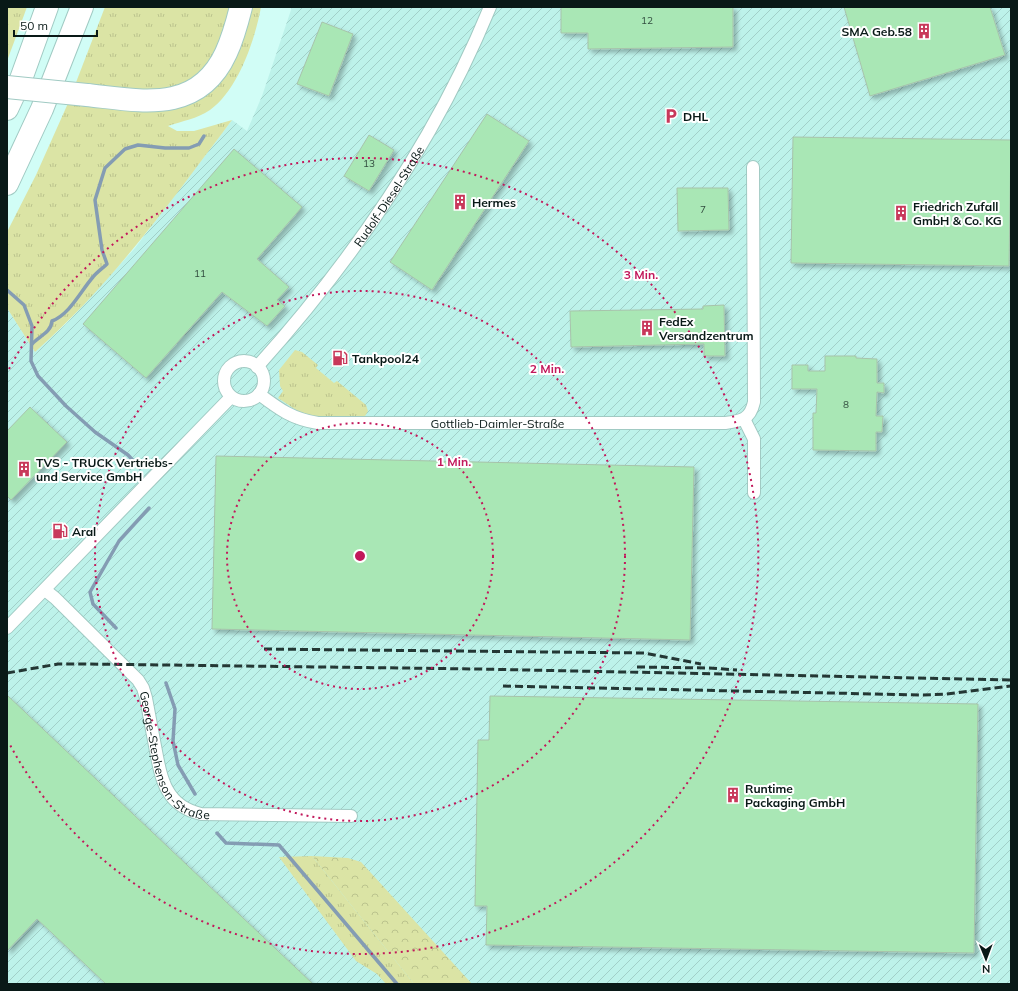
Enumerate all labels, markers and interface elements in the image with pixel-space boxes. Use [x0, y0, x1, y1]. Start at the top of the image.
scale bar [14, 12, 97, 38]
house number: 12 [641, 14, 653, 27]
text: 50 m [20, 18, 48, 33]
building icon: SMA Geb.58 [915, 22, 933, 40]
place label: SMA Geb.58 [841, 24, 912, 39]
parking icon: DHL [662, 107, 680, 125]
place label: DHL [683, 109, 708, 124]
street label: Rudolf-Diesel-Straße [350, 143, 427, 249]
house number: 13 [363, 157, 375, 170]
building icon: Hermes [451, 193, 469, 211]
place label: Hermes [472, 195, 516, 210]
place label: Friedrich Zufall GmbH & Co. KG [913, 199, 1002, 228]
house number: 7 [700, 203, 706, 216]
building icon: Friedrich Zufall GmbH & Co. KG [892, 204, 910, 222]
house number: 11 [194, 267, 206, 280]
text: 3 Min. [624, 267, 658, 282]
place label: FedEx Versandzentrum [658, 314, 754, 343]
building icon: FedEx Versandzentrum [638, 319, 656, 337]
fuel station icon: Tankpool24 [331, 349, 349, 367]
place label: Tankpool24 [352, 351, 419, 366]
text: 2 Min. [530, 361, 564, 376]
house number: 8 [843, 398, 849, 411]
street label: Gottlieb-Daimler-Straße [430, 416, 564, 431]
text: 1 Min. [437, 454, 471, 469]
place label: TVS - TRUCK Vertriebs- und Service GmbH [36, 455, 173, 484]
building icon: TVS - TRUCK Vertriebs- und Service GmbH [15, 460, 33, 478]
fuel station icon: Aral [51, 522, 69, 540]
place label: Aral [72, 524, 96, 539]
centre of rings [353, 549, 367, 563]
street label: George-Stephenson-Straße [137, 689, 210, 822]
place label: Runtime Packaging GmbH [745, 781, 845, 810]
building icon: Runtime Packaging GmbH [724, 786, 742, 804]
north arrow [966, 939, 1006, 979]
text: N [982, 962, 990, 976]

